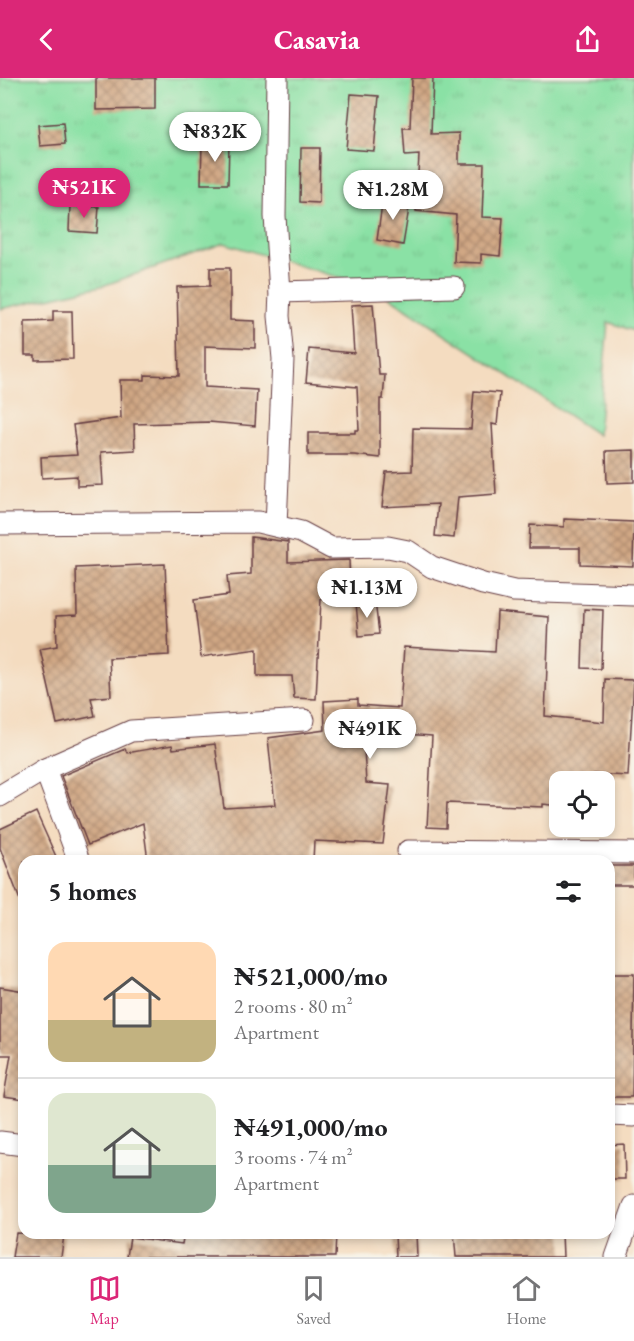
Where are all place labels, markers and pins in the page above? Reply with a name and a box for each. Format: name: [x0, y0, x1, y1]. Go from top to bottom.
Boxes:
pin: ₦832K: [173, 112, 257, 163]
pin: ₦521K: [42, 168, 126, 219]
pin: ₦1.28M: [344, 170, 442, 221]
pin: ₦1.13M: [318, 568, 416, 619]
pin: ₦491K: [328, 709, 412, 760]

